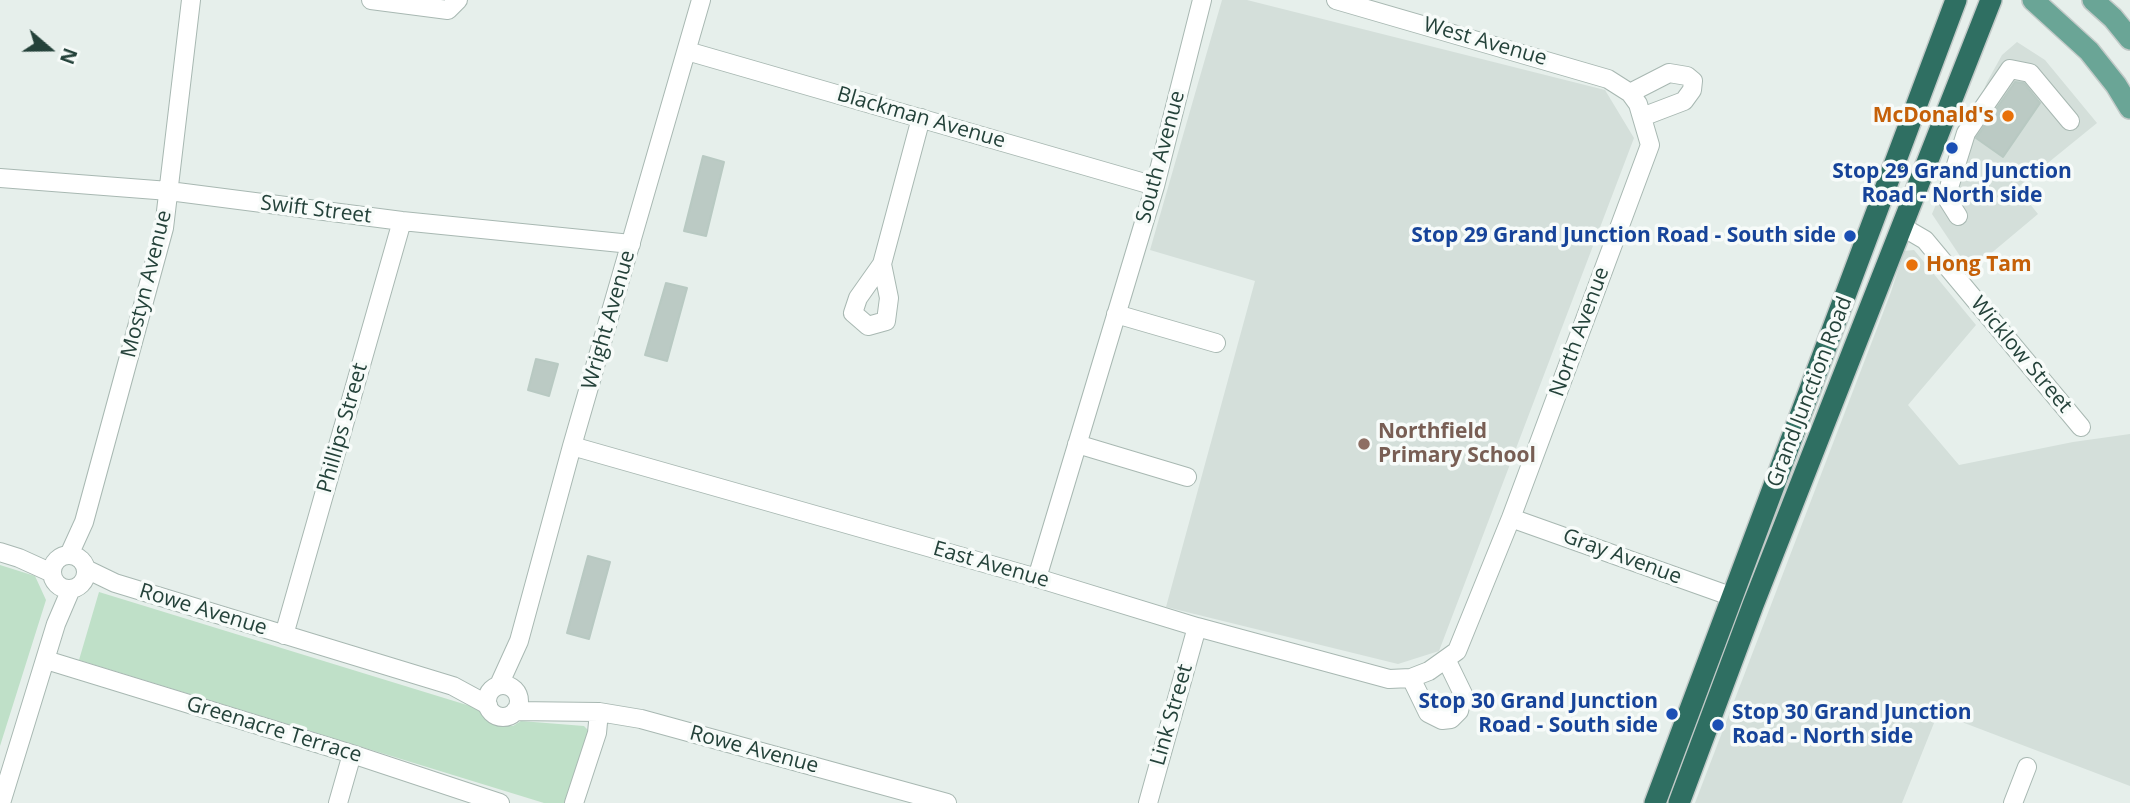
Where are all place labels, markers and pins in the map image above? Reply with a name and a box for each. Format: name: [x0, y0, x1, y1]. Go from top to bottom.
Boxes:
place label: McDonald's: [1873, 103, 1994, 129]
marker: McDonald's: [2000, 108, 2016, 124]
marker: Stop 29 Grand Junction Road - North side: [1944, 140, 1960, 156]
place label: Stop 29 Grand Junction Road - North side: [1832, 159, 2072, 209]
place label: Stop 29 Grand Junction Road - South side: [1411, 223, 1836, 249]
marker: Stop 29 Grand Junction Road - South side: [1842, 228, 1858, 244]
place label: Hong Tam: [1926, 252, 2032, 278]
marker: Hong Tam: [1904, 257, 1920, 273]
place label: Northfield Primary School: [1378, 419, 1536, 469]
marker: Northfield Primary School: [1356, 436, 1372, 452]
place label: Stop 30 Grand Junction Road - South side: [1418, 689, 1658, 739]
place label: Stop 30 Grand Junction Road - North side: [1732, 700, 1972, 750]
marker: Stop 30 Grand Junction Road - South side: [1664, 706, 1680, 722]
marker: Stop 30 Grand Junction Road - North side: [1710, 717, 1726, 733]

